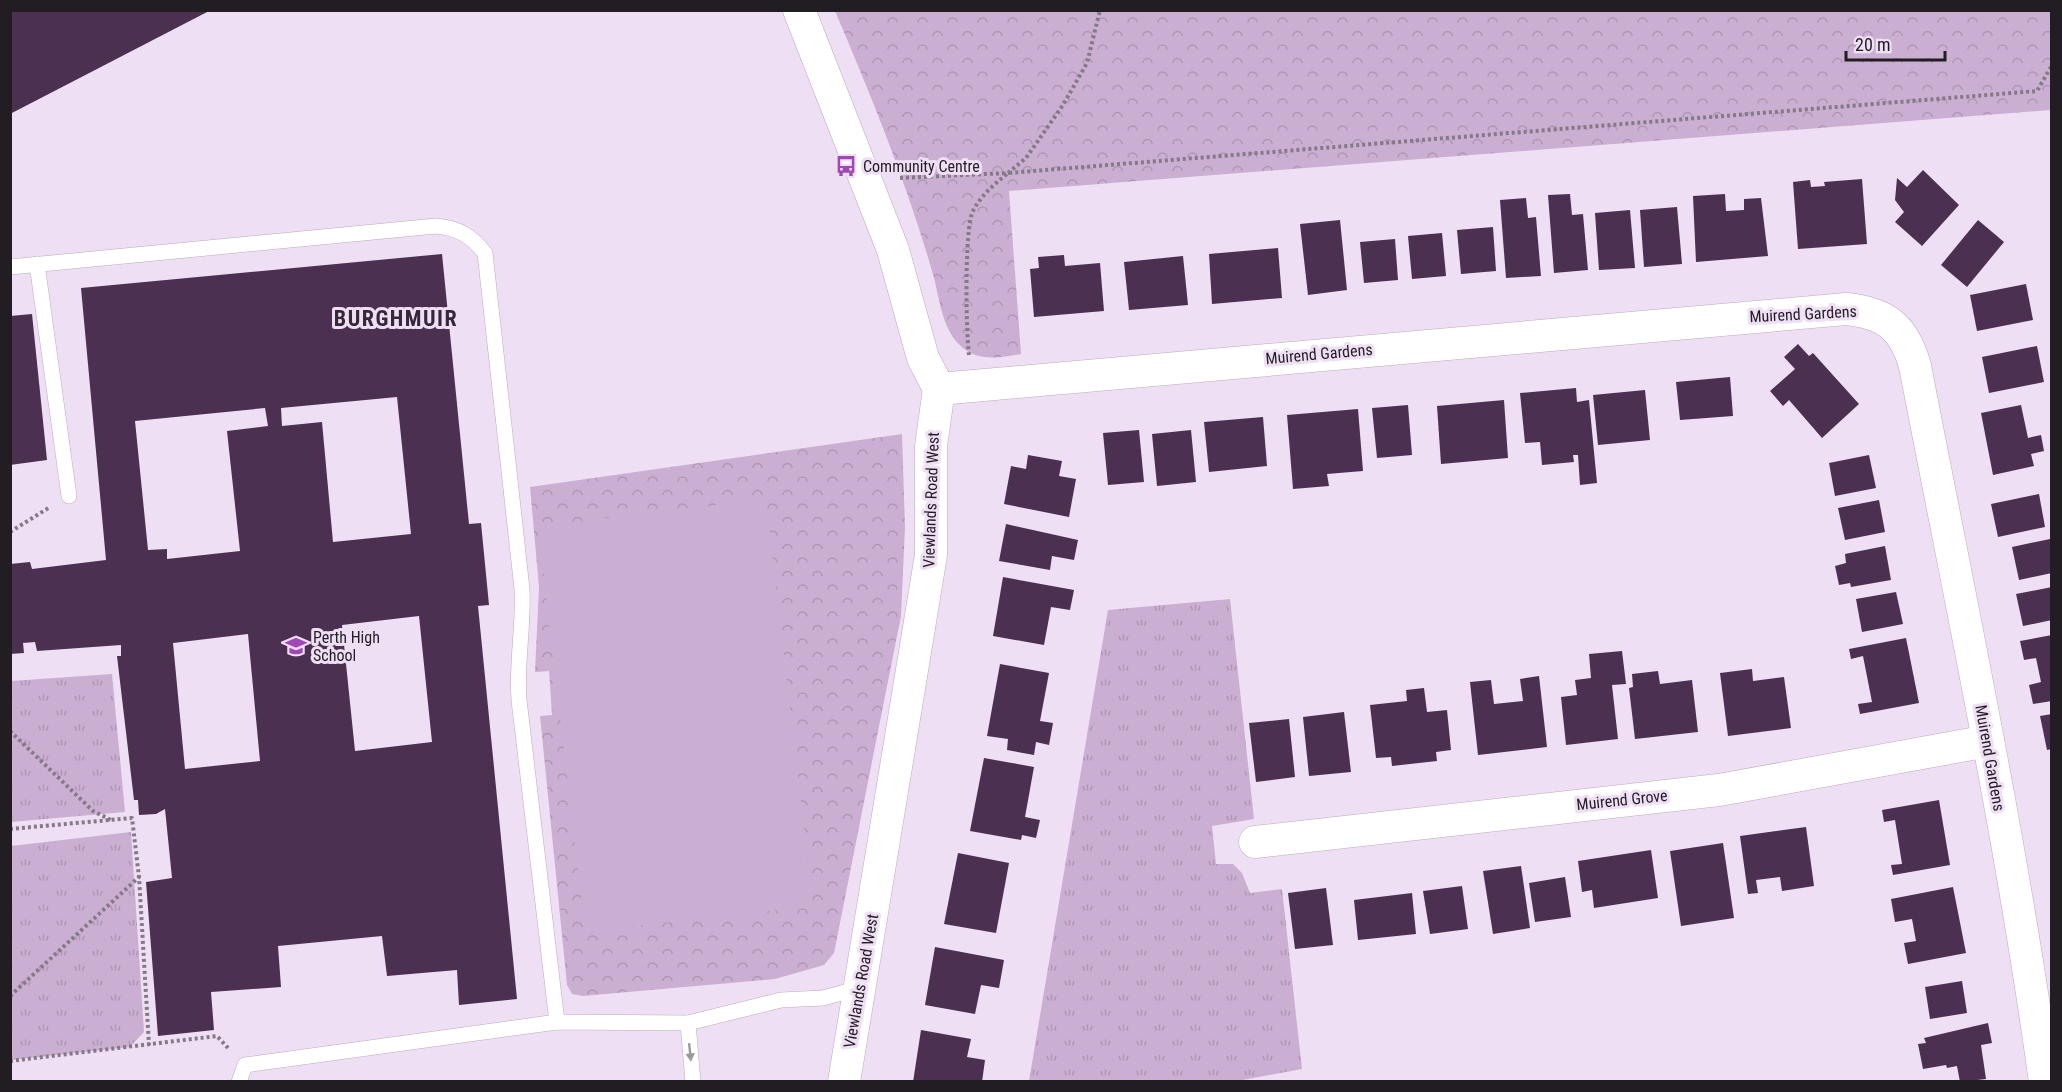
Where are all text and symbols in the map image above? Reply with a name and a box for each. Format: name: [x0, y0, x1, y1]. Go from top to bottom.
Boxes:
scale bar: [1846, 24, 1945, 62]
text: 20 m: [1855, 34, 1890, 55]
bus stop icon: Community Centre: [834, 154, 858, 178]
place label: Community Centre: [863, 157, 980, 176]
street label: Muirend Gardens: [1749, 302, 1857, 326]
district label: BURGHMUIR: [334, 306, 458, 331]
street label: Muirend Gardens: [1265, 340, 1373, 368]
street label: Viewlands Road West: [919, 432, 943, 568]
place label: Perth High School: [313, 628, 380, 665]
school or university icon: Perth High School: [284, 634, 308, 658]
street label: Muirend Gardens: [1971, 703, 2009, 813]
street label: Muirend Grove: [1576, 786, 1668, 814]
street label: Viewlands Road West: [840, 912, 882, 1050]
one-way arrow: [685, 1043, 695, 1062]

